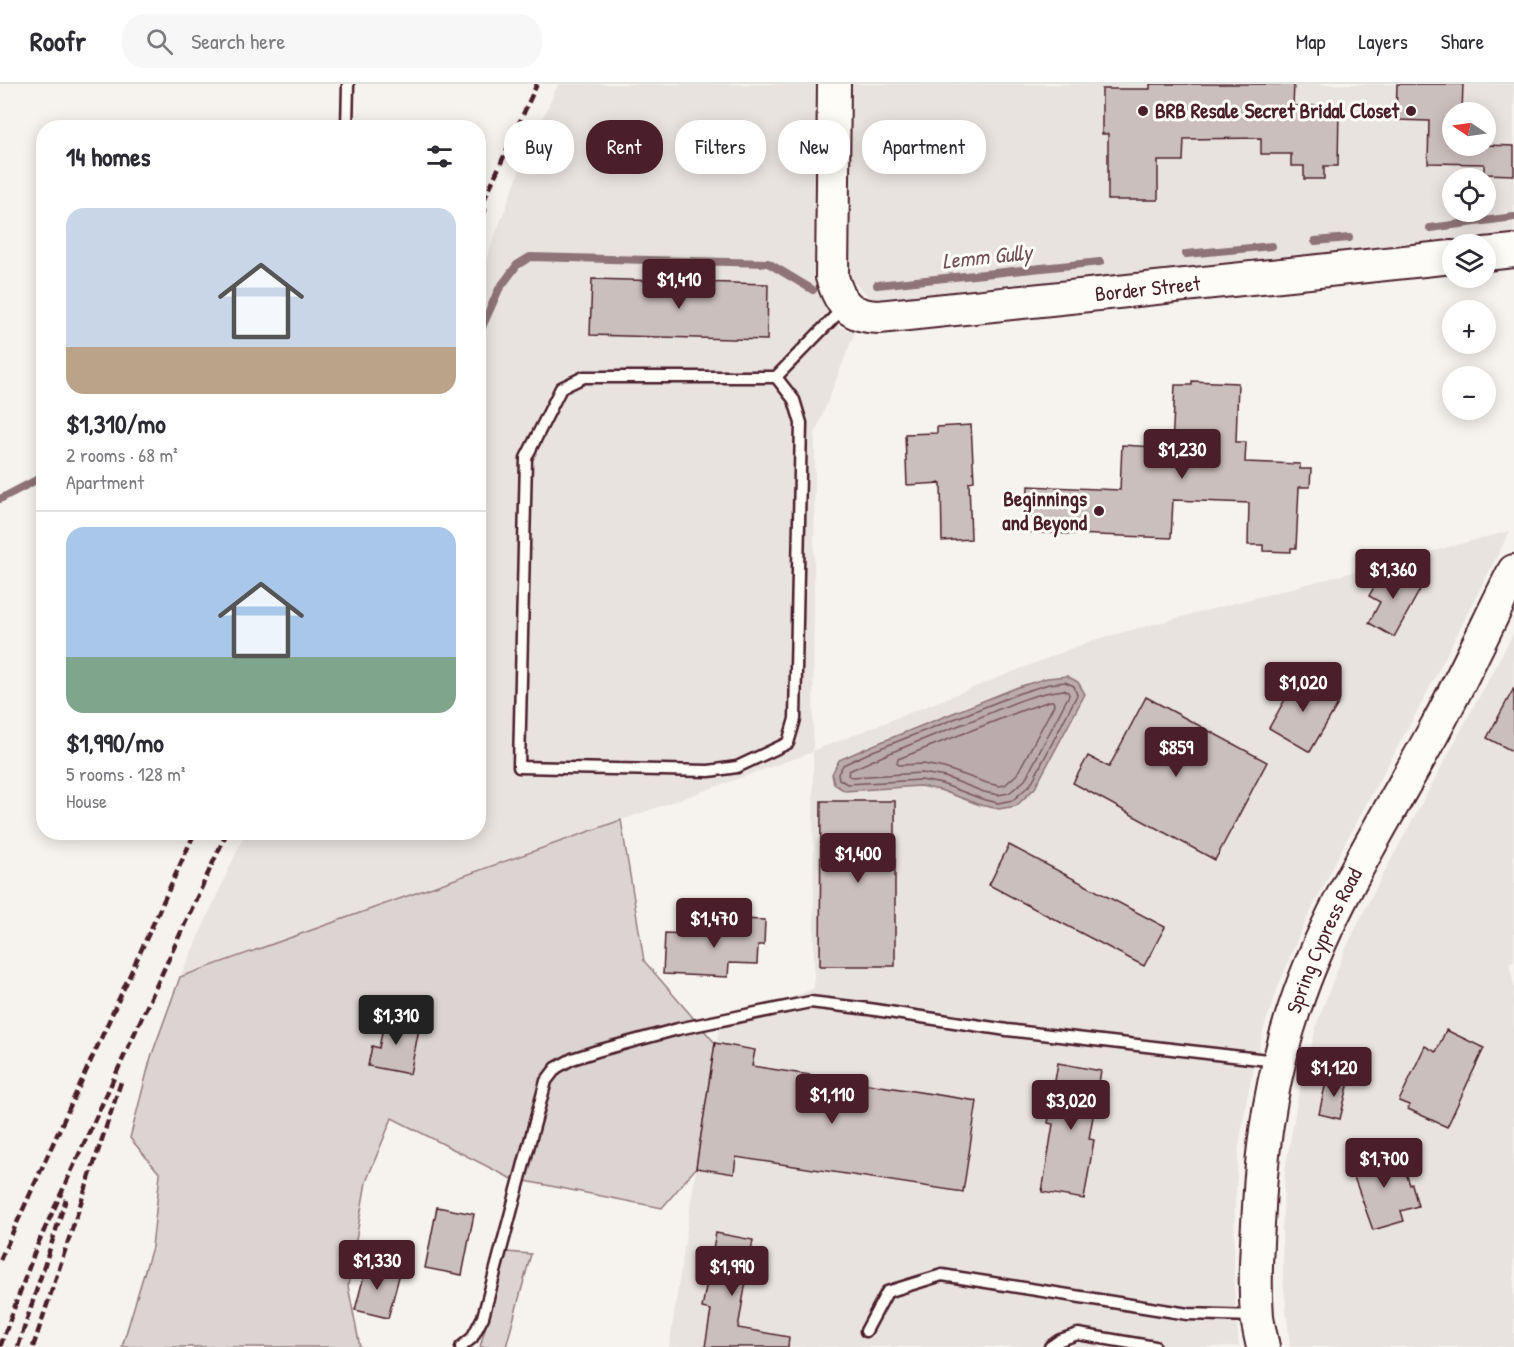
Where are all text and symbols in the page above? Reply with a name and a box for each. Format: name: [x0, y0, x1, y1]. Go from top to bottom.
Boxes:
search box: [122, 14, 542, 68]
text: Roofr: [30, 22, 86, 60]
icon: search: [143, 25, 176, 58]
text: Search here: [191, 26, 285, 56]
text: Map: [1296, 27, 1325, 56]
text: Layers: [1358, 27, 1408, 56]
text: Share: [1441, 27, 1484, 56]
place label: BRB Resale: [1155, 96, 1239, 125]
place label: Secret Bridal Closet: [1245, 96, 1400, 125]
north arrow: [1442, 102, 1496, 156]
map controls: [1442, 102, 1496, 420]
marker: BRB Resale: [1136, 104, 1150, 118]
marker: Secret Bridal Closet: [1404, 104, 1418, 118]
chip: Buy: [504, 120, 574, 174]
chip: Rent: [586, 120, 663, 174]
chip: Filters: [675, 120, 766, 174]
chip: New: [778, 120, 850, 174]
chip: Apartment: [862, 120, 986, 174]
text: 14 homes: [66, 139, 151, 174]
icon: filters: [423, 140, 456, 173]
button: locate: [1442, 168, 1496, 222]
button: layers: [1442, 234, 1496, 288]
water label: Lemm Gully: [941, 236, 1036, 276]
icon: home: [207, 247, 315, 355]
pin: $1,410: [630, 259, 728, 310]
text: $1,410: [656, 265, 702, 292]
street label: Border Street: [1094, 268, 1202, 308]
button: +: [1442, 300, 1496, 354]
button: −: [1442, 366, 1496, 420]
text: $1,310/mo: [66, 406, 166, 441]
pin: $1,230: [1133, 429, 1231, 480]
text: $1,230: [1158, 435, 1206, 462]
text: 2 rooms · 68 m²: [66, 441, 178, 468]
text: Apartment: [66, 468, 144, 495]
place label: Beginnings and Beyond: [1002, 484, 1088, 538]
marker: Beginnings and Beyond: [1092, 504, 1106, 518]
pin: $1,360: [1344, 549, 1442, 600]
text: $1,360: [1369, 555, 1417, 582]
icon: home: [207, 566, 315, 674]
pin: $1,020: [1254, 662, 1352, 713]
text: $1,020: [1279, 668, 1327, 695]
text: $1,990/mo: [66, 725, 164, 760]
pin: $859: [1140, 727, 1212, 778]
text: $859: [1159, 733, 1193, 760]
text: 5 rooms · 128 m²: [66, 760, 185, 787]
text: House: [66, 787, 107, 814]
pin: $1,400: [809, 833, 907, 884]
text: $1,400: [835, 839, 881, 866]
street label: Spring Cypress Road: [1279, 863, 1369, 1017]
pin: $1,470: [665, 898, 763, 949]
text: $1,470: [690, 904, 738, 931]
pin: $1,310: [347, 995, 445, 1046]
text: $1,310: [373, 1001, 419, 1028]
pin: $1,120: [1285, 1047, 1383, 1098]
text: $1,120: [1310, 1053, 1358, 1080]
pin: $1,110: [783, 1074, 881, 1125]
text: $1,110: [810, 1080, 854, 1107]
pin: $3,020: [1022, 1080, 1120, 1131]
text: $3,020: [1046, 1086, 1096, 1113]
pin: $1,700: [1335, 1138, 1433, 1189]
text: $1,700: [1359, 1144, 1409, 1171]
pin: $1,330: [328, 1240, 426, 1291]
text: $1,330: [353, 1246, 401, 1273]
pin: $1,990: [683, 1246, 781, 1297]
text: $1,990: [709, 1252, 755, 1279]

